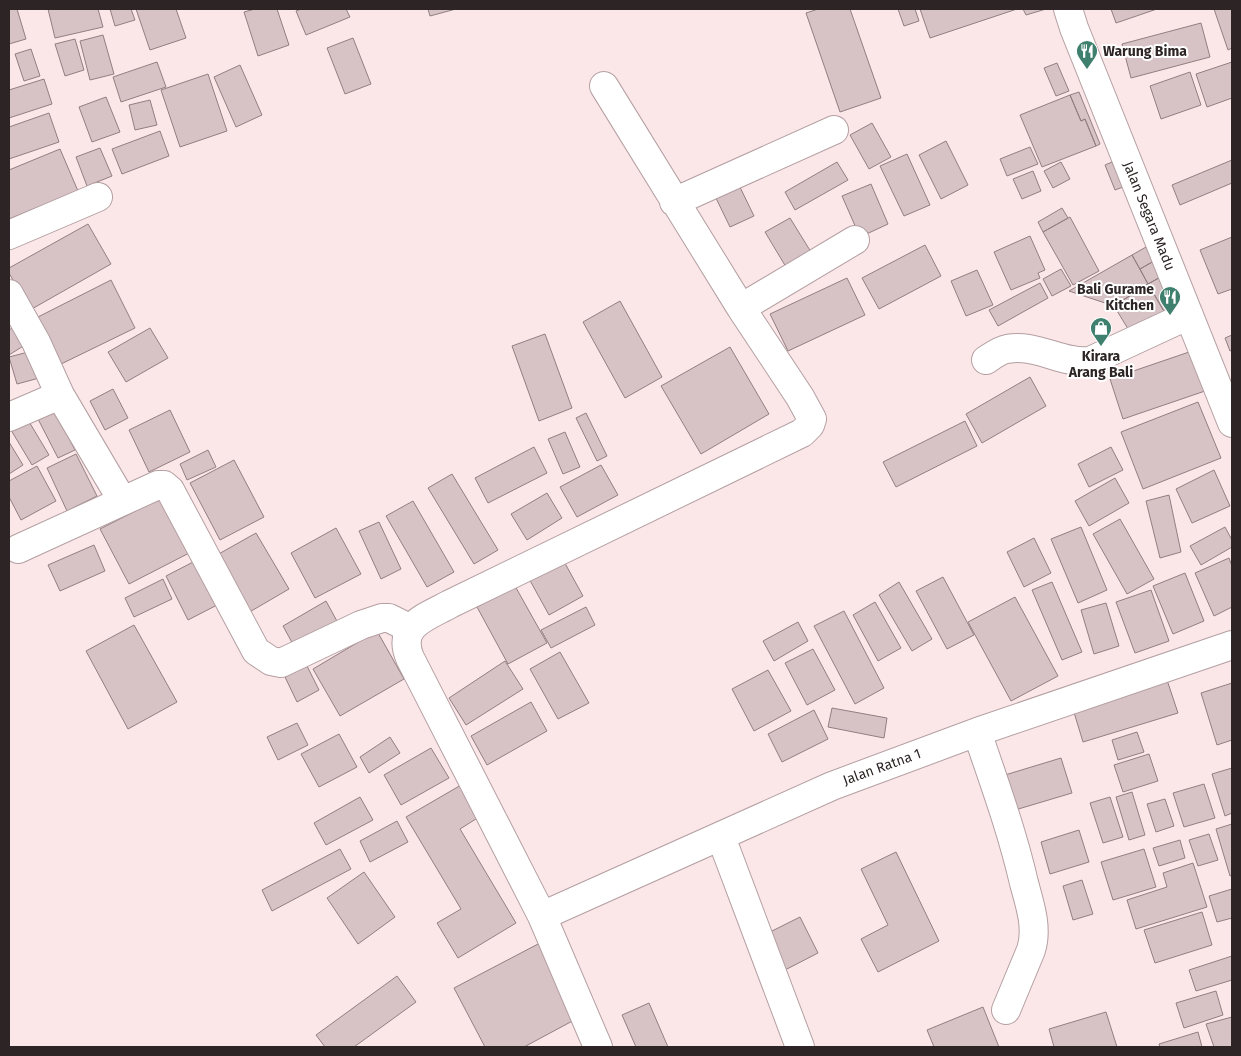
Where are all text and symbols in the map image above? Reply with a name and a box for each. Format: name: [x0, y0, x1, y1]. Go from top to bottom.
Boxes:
restaurant icon: Warung Bima: [1075, 39, 1099, 70]
place label: Warung Bima: [1103, 43, 1187, 60]
street label: Jalan Segara Madu: [1119, 159, 1179, 273]
place label: Bali Gurame Kitchen: [1077, 281, 1154, 314]
restaurant icon: Bali Gurame Kitchen: [1158, 285, 1182, 316]
shop icon: Kirara Arang Bali: [1089, 316, 1113, 347]
place label: Kirara Arang Bali: [1068, 348, 1133, 381]
street label: Jalan Ratna 1: [841, 745, 923, 789]

